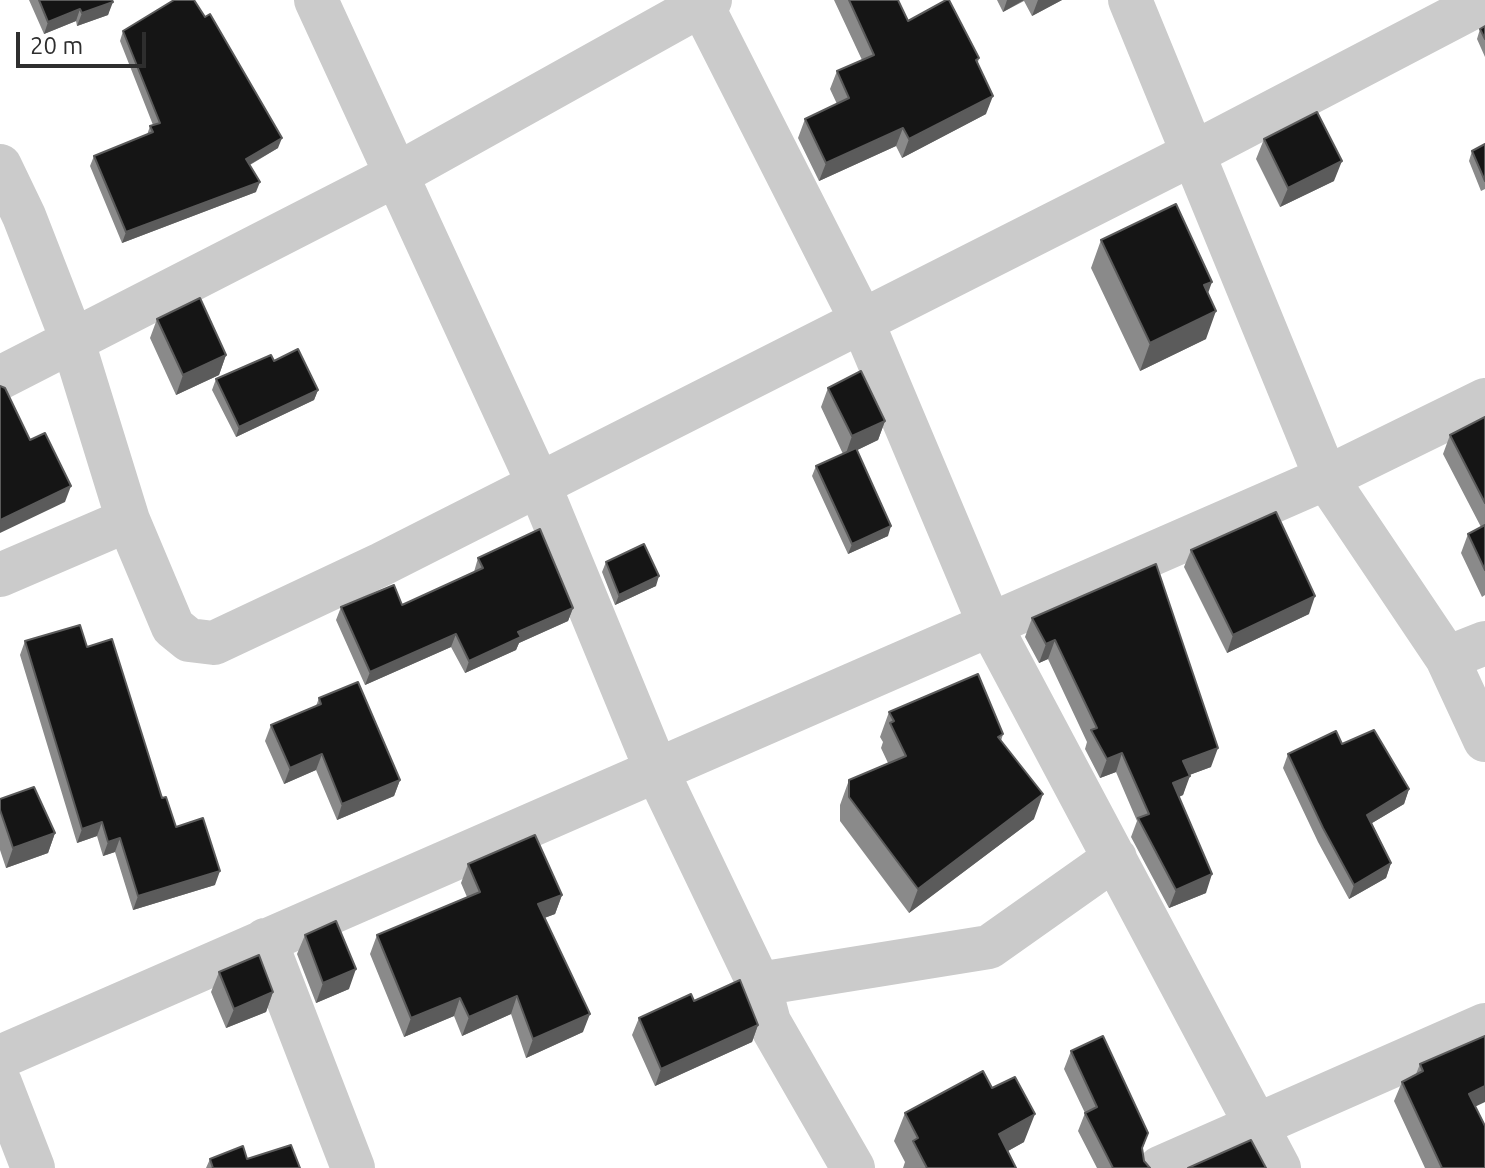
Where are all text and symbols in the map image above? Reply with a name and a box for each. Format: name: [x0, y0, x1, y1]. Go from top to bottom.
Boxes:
scale bar: [20, 16, 150, 66]
text: 20 m: [30, 32, 83, 59]

